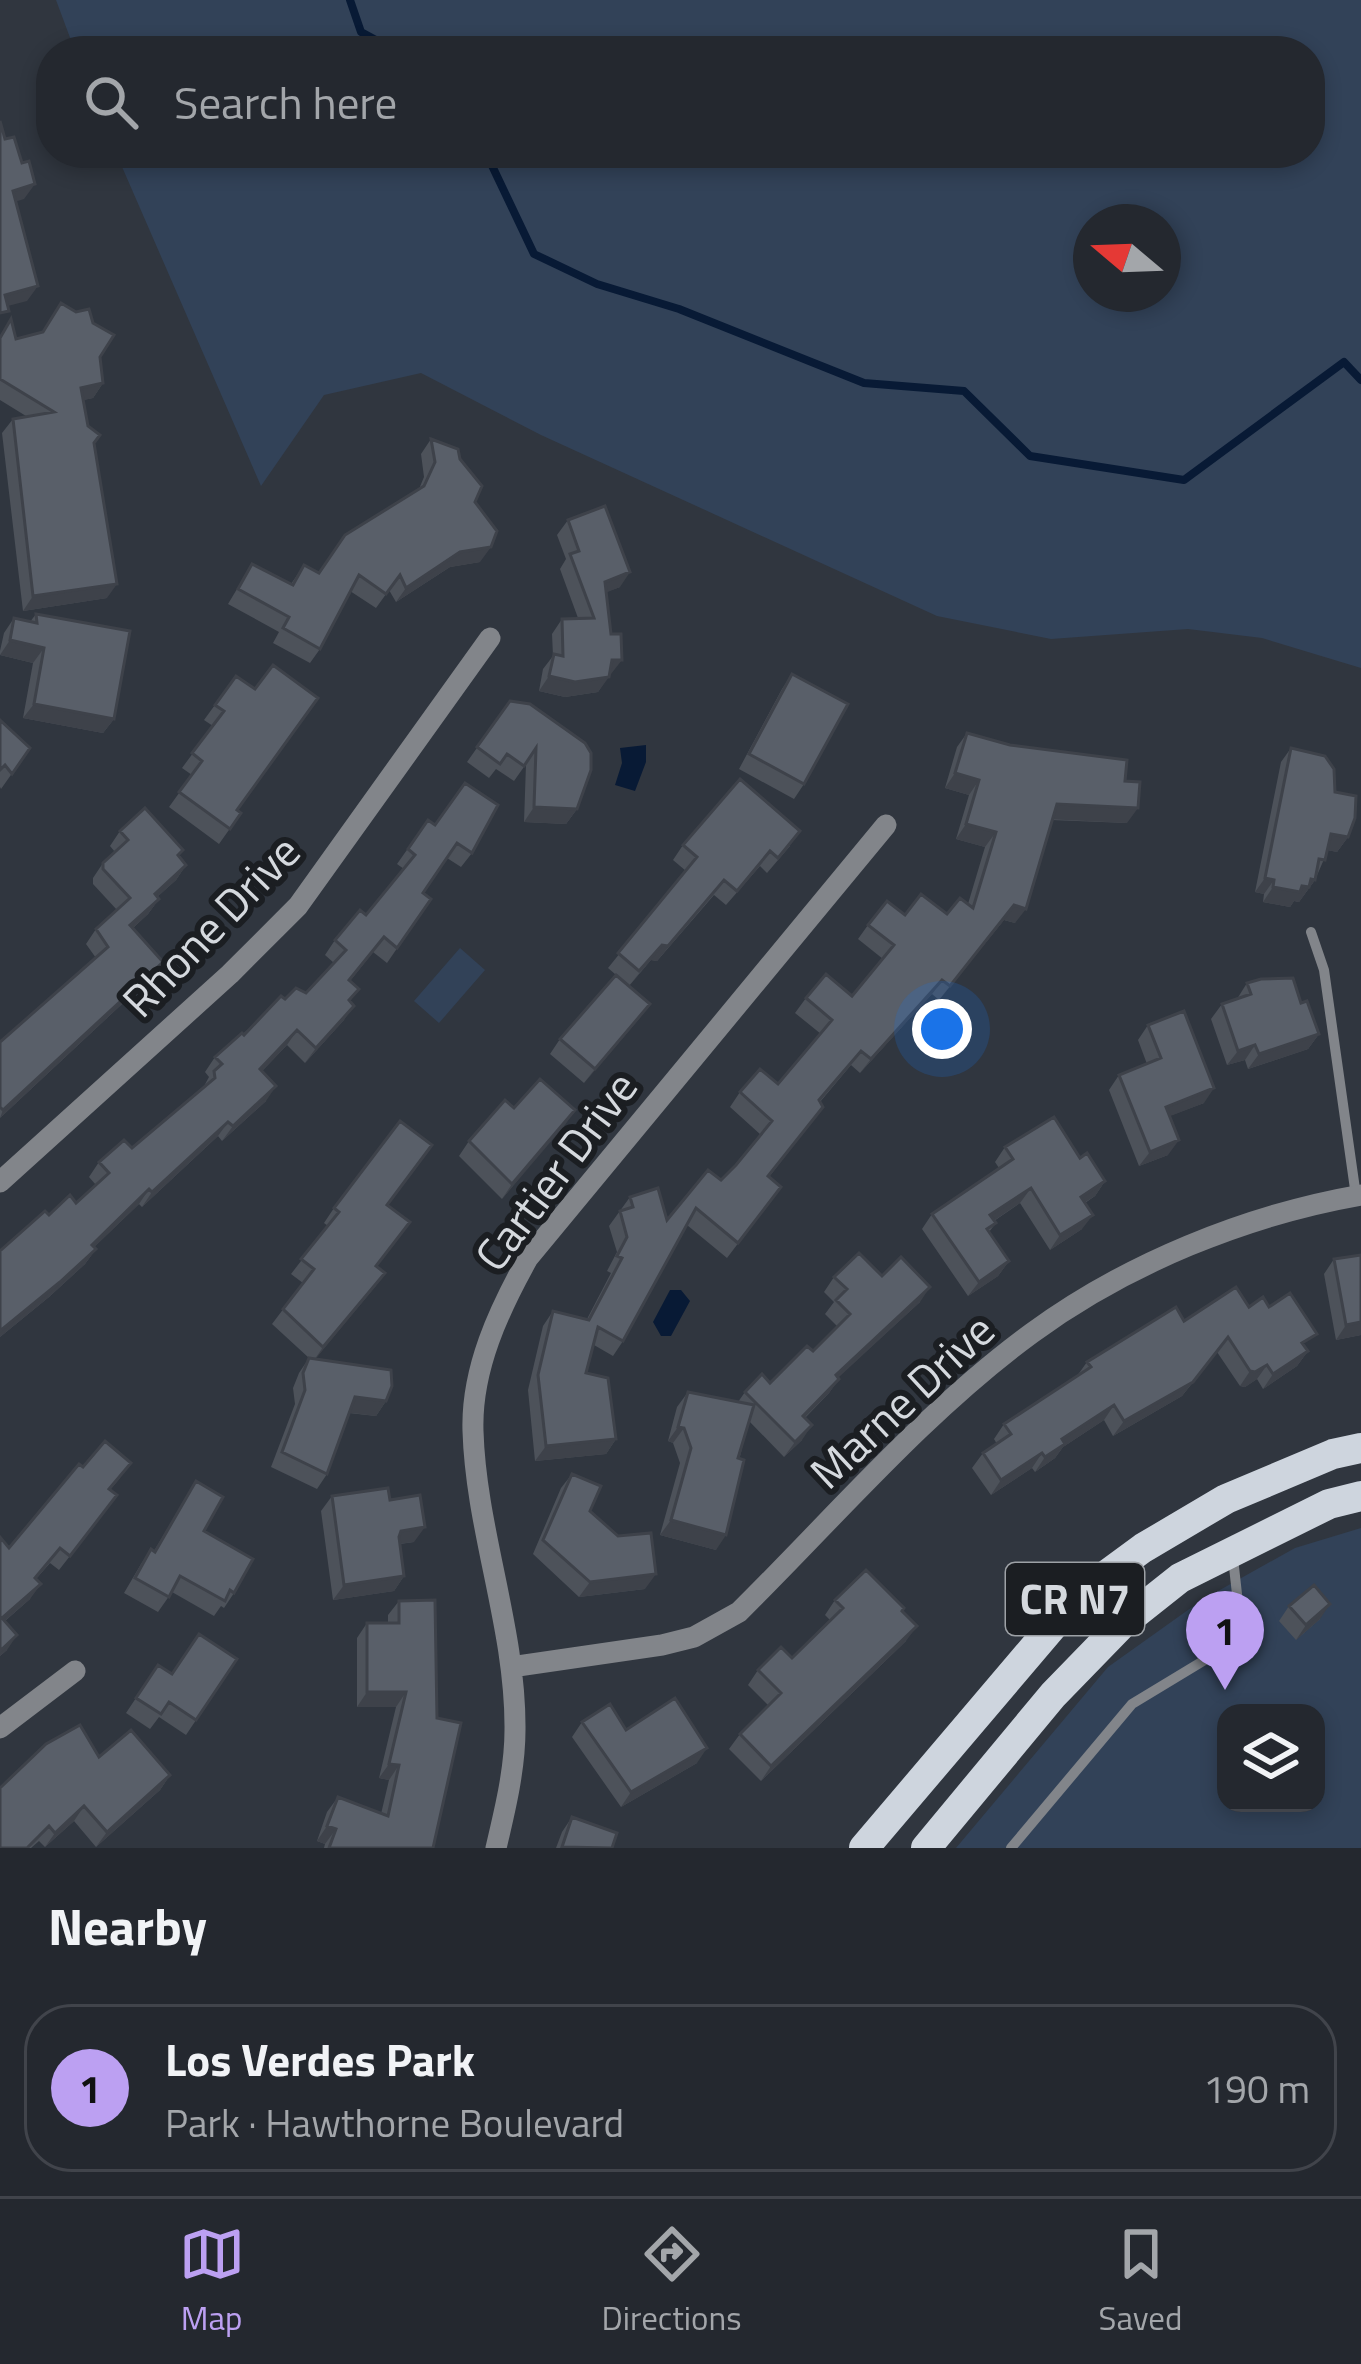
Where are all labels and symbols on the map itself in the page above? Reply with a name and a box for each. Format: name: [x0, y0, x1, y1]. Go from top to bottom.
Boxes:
north arrow: [1073, 204, 1181, 312]
street label: Rhone Drive: [106, 819, 315, 1032]
your location: [912, 999, 972, 1059]
street label: Cartier Drive: [457, 1056, 653, 1285]
street label: Marne Drive: [794, 1297, 1009, 1504]
road number: CR N7: [1006, 1563, 1144, 1635]
pin: 1: [1186, 1591, 1264, 1690]

